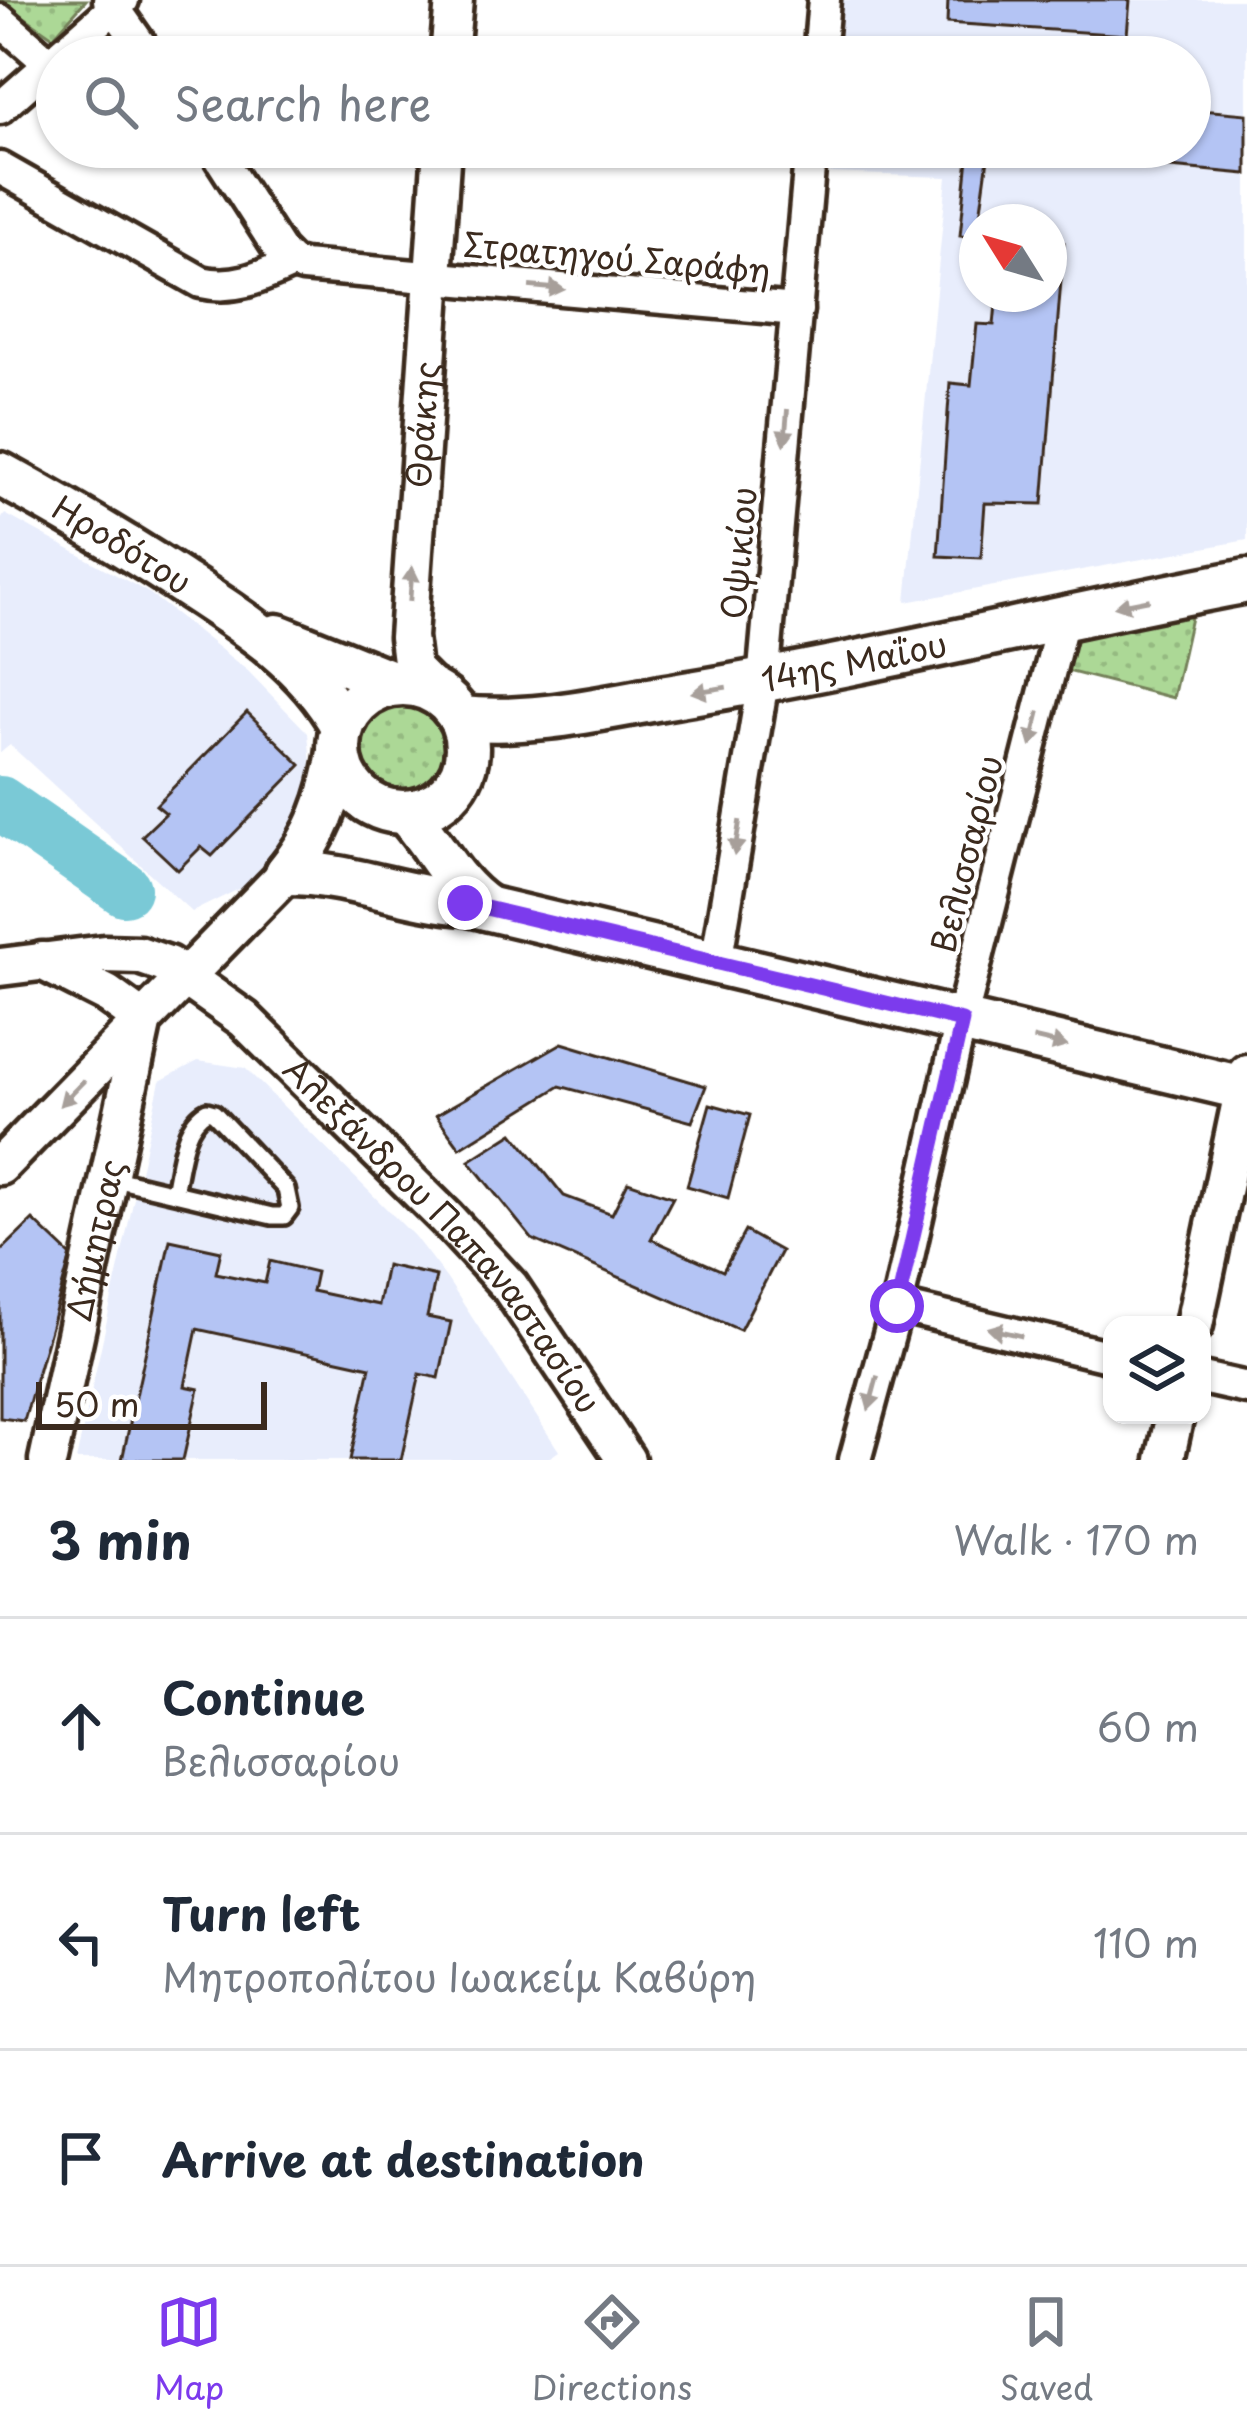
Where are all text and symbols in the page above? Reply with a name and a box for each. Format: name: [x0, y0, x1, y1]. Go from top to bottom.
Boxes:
search box: [36, 36, 1211, 168]
text: Search here: [174, 68, 431, 136]
icon: search: [78, 69, 144, 135]
north arrow: [959, 204, 1067, 312]
street label: Στρατηγού Σαράφη: [461, 218, 773, 294]
one-way arrow: [529, 279, 567, 298]
street label: Θράκης: [391, 360, 450, 490]
one-way arrow: [776, 409, 795, 446]
street label: Ηροδότου: [44, 482, 202, 605]
street label: Οψικίου: [706, 484, 768, 621]
one-way arrow: [402, 565, 421, 602]
one-way arrow: [1113, 593, 1150, 612]
street label: 14ης Μαΐου: [757, 617, 951, 703]
one-way arrow: [690, 681, 727, 700]
one-way arrow: [1025, 711, 1044, 748]
street label: Βελισσαρίου: [916, 750, 1014, 957]
one-way arrow: [728, 820, 747, 857]
route end: [438, 876, 492, 930]
one-way arrow: [1032, 1033, 1069, 1052]
street label: Αλεξάνδρου Παπαναστασίου: [273, 1044, 614, 1422]
one-way arrow: [58, 1078, 86, 1107]
street label: Δήμητρας: [52, 1154, 135, 1325]
route start: [870, 1279, 924, 1333]
map controls: [1103, 1316, 1211, 1424]
button: layers: [1103, 1316, 1211, 1424]
one-way arrow: [985, 1321, 1023, 1340]
one-way arrow: [863, 1375, 882, 1412]
scale bar: [36, 1376, 267, 1429]
text: 50 m: [54, 1378, 140, 1428]
text: 3 min: [48, 1500, 192, 1577]
text: Walk · 170 m: [953, 1509, 1199, 1568]
text: Continue: [162, 1662, 365, 1730]
icon: ahead: [48, 1693, 114, 1759]
text: 60 m: [1097, 1696, 1199, 1755]
text: Βελισσαρίου: [162, 1730, 400, 1789]
text: Turn left: [162, 1878, 361, 1946]
icon: left: [48, 1909, 114, 1975]
text: 110 m: [1093, 1912, 1199, 1971]
text: Μητροπολίτου Ιωακείμ Καβύρη: [162, 1946, 756, 2005]
text: Arrive at destination: [162, 2124, 645, 2192]
icon: arrive: [48, 2125, 114, 2191]
tab: Map: [154, 2289, 224, 2411]
tab: Directions: [532, 2289, 692, 2411]
tab: Saved: [1000, 2289, 1093, 2411]

